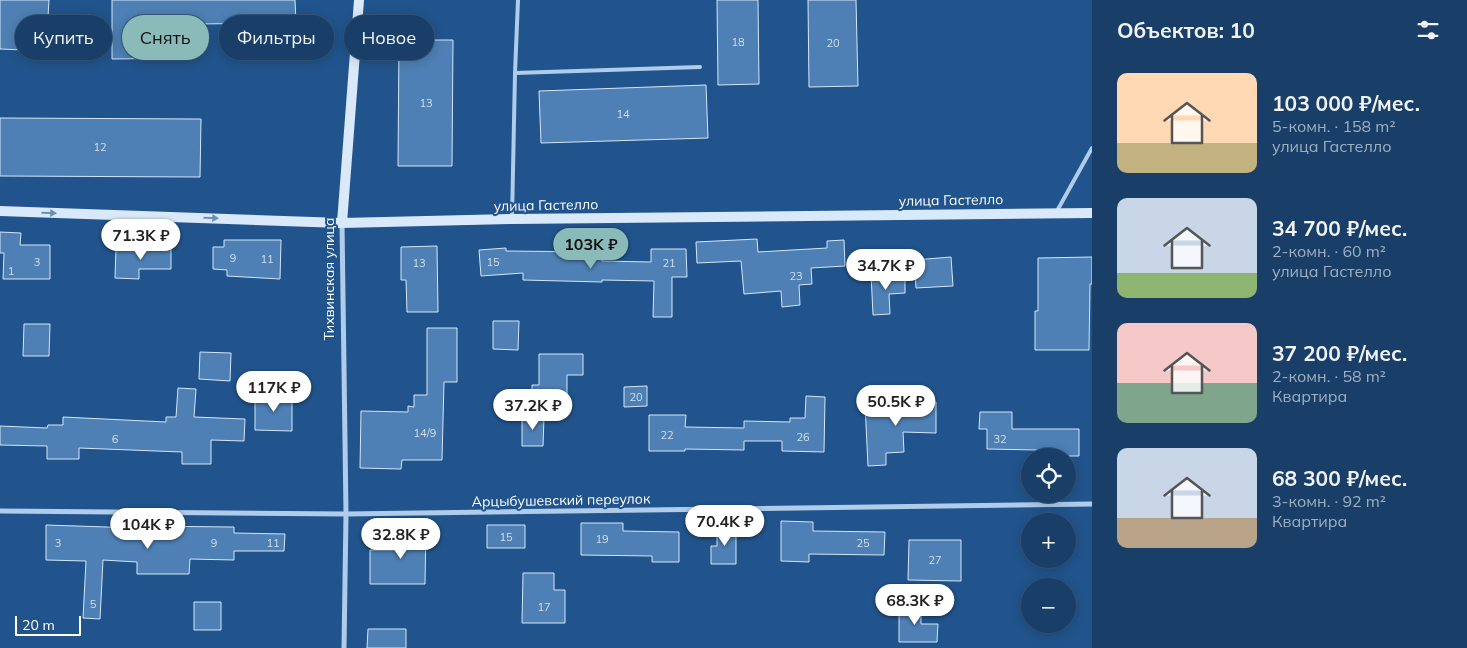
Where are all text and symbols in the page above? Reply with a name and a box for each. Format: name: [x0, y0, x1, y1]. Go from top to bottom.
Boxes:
chip: Купить: [15, 15, 112, 60]
chip: Снять: [122, 15, 209, 60]
chip: Фильтры: [219, 15, 334, 60]
chip: Новое: [344, 15, 434, 60]
icon: filters: [1414, 16, 1442, 44]
text: Объектов: 10: [1117, 17, 1255, 43]
house number: 18: [731, 35, 745, 49]
house number: 20: [826, 36, 840, 50]
text: 103 000 ₽/мес.: [1272, 90, 1420, 116]
icon: home: [1157, 93, 1217, 153]
house number: 13: [419, 96, 433, 110]
house number: 14: [616, 107, 630, 121]
text: 5-комн. · 158 m²: [1272, 116, 1396, 136]
text: улица Гастелло: [1272, 136, 1392, 156]
house number: 12: [93, 140, 107, 154]
street label: улица Гастелло: [899, 190, 1003, 210]
street label: улица Гастелло: [494, 195, 598, 215]
one-way arrow: [41, 209, 57, 217]
one-way arrow: [203, 215, 219, 223]
text: 34 700 ₽/мес.: [1272, 215, 1407, 241]
street label: Тихвинская улица: [320, 217, 338, 341]
pin: 71.3K ₽: [95, 218, 187, 261]
icon: home: [1157, 218, 1217, 278]
text: 71.3K ₽: [112, 225, 170, 245]
pin: 103K ₽: [550, 228, 632, 270]
text: 103K ₽: [564, 234, 618, 254]
text: 2-комн. · 60 m²: [1272, 241, 1386, 261]
pin: 34.7K ₽: [840, 248, 932, 291]
house number: 9: [230, 251, 236, 265]
house number: 11: [260, 252, 274, 266]
house number: 3: [34, 255, 40, 269]
house number: 15: [486, 255, 500, 269]
text: 34.7K ₽: [857, 255, 915, 275]
house number: 13: [412, 256, 426, 270]
house number: 21: [662, 256, 676, 270]
text: улица Гастелло: [1272, 261, 1392, 281]
house number: 1: [8, 264, 14, 278]
house number: 23: [789, 269, 803, 283]
text: 37 200 ₽/мес.: [1272, 340, 1407, 366]
icon: home: [1157, 343, 1217, 403]
text: 2-комн. · 58 m²: [1272, 366, 1386, 386]
pin: 117K ₽: [233, 370, 315, 413]
text: 117K ₽: [247, 377, 301, 397]
pin: 50.5K ₽: [850, 384, 942, 427]
text: Квартира: [1272, 386, 1347, 406]
pin: 37.2K ₽: [487, 388, 579, 431]
house number: 20: [629, 390, 643, 404]
text: 50.5K ₽: [867, 391, 925, 411]
text: 37.2K ₽: [504, 395, 562, 415]
house number: 14/9: [414, 426, 436, 440]
house number: 22: [660, 428, 674, 442]
house number: 26: [796, 430, 810, 444]
house number: 6: [112, 432, 119, 446]
house number: 32: [993, 432, 1007, 446]
map controls: [1021, 448, 1076, 633]
button: locate: [1021, 448, 1076, 503]
text: 68 300 ₽/мес.: [1272, 465, 1407, 491]
icon: home: [1157, 468, 1217, 528]
street label: Арцыбушевский переулок: [472, 489, 651, 511]
text: 3-комн. · 92 m²: [1272, 491, 1386, 511]
pin: 70.4K ₽: [679, 504, 771, 547]
pin: 104K ₽: [107, 508, 189, 550]
text: 70.4K ₽: [696, 511, 754, 531]
text: Квартира: [1272, 511, 1347, 531]
button: +: [1021, 513, 1076, 568]
text: 104K ₽: [121, 514, 175, 534]
pin: 32.8K ₽: [355, 518, 447, 560]
text: 32.8K ₽: [372, 524, 430, 544]
house number: 15: [499, 530, 513, 544]
house number: 19: [595, 532, 609, 546]
house number: 3: [55, 536, 61, 550]
house number: 9: [211, 536, 217, 550]
house number: 11: [266, 536, 280, 550]
house number: 25: [856, 536, 870, 550]
house number: 27: [928, 553, 942, 567]
button: −: [1021, 578, 1076, 633]
pin: 68.3K ₽: [869, 584, 961, 626]
text: 68.3K ₽: [886, 590, 944, 610]
house number: 5: [90, 597, 97, 611]
house number: 17: [537, 600, 551, 614]
scale bar: [15, 613, 81, 636]
text: 20 m: [22, 616, 55, 634]

